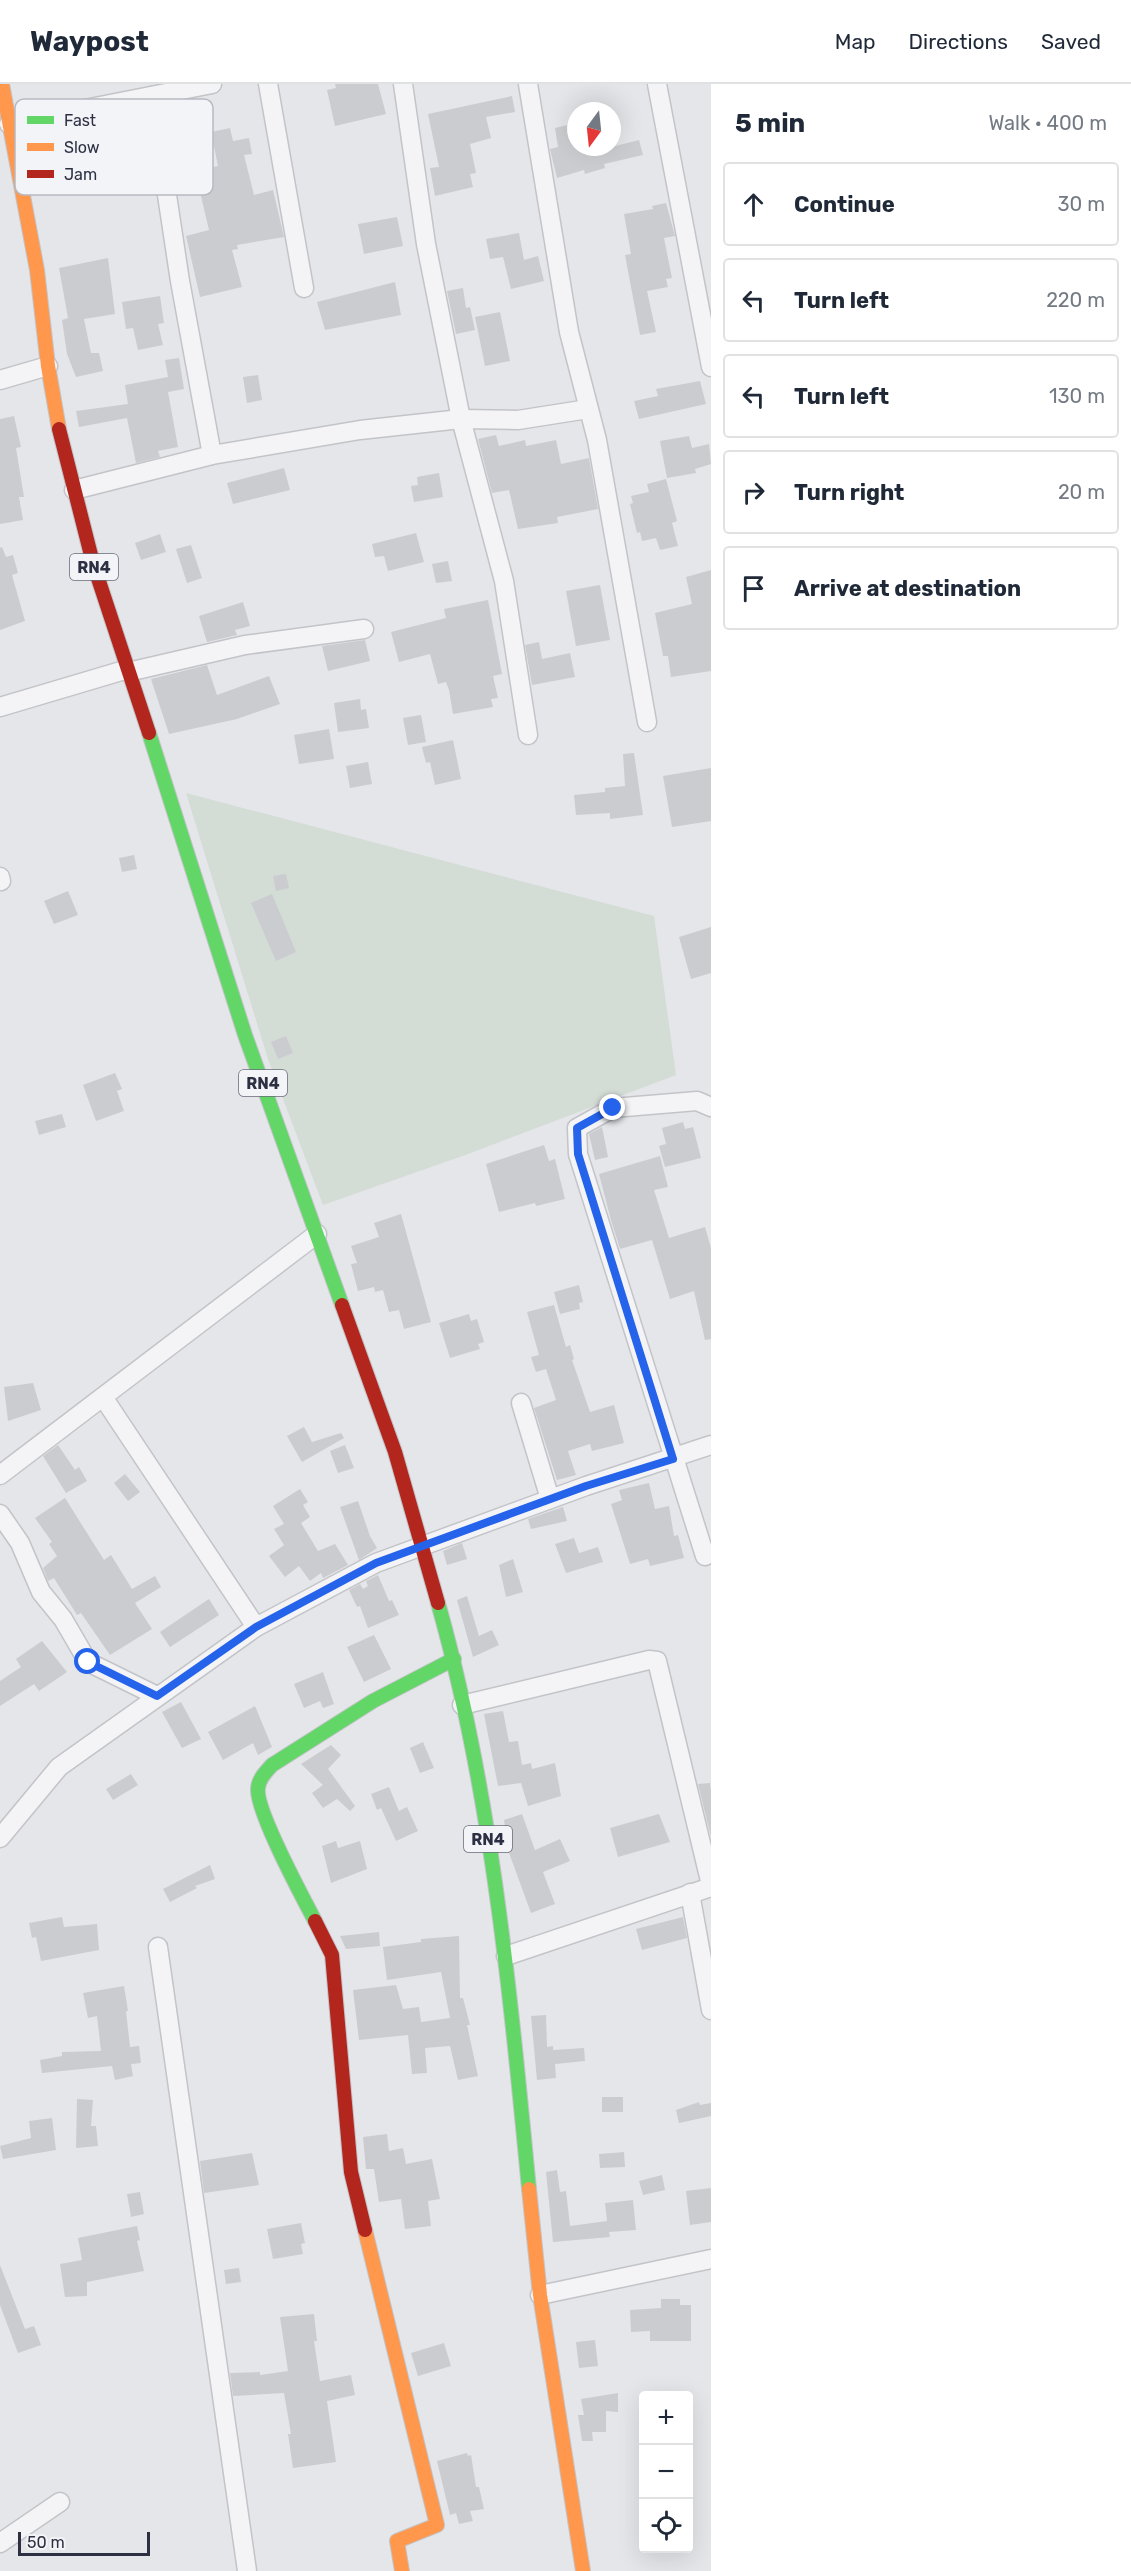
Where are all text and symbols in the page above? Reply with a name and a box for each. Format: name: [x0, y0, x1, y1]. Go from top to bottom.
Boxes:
text: Waypost: [30, 25, 149, 58]
text: Map: [835, 29, 876, 54]
text: Directions: [909, 29, 1008, 54]
text: Saved: [1041, 29, 1101, 54]
legend: [15, 99, 213, 195]
north arrow: [567, 102, 621, 156]
text: 5 min: [735, 108, 805, 139]
text: Fast: [64, 111, 96, 130]
text: Walk · 400 m: [988, 111, 1107, 135]
text: Slow: [64, 138, 100, 157]
text: Jam: [64, 165, 97, 184]
icon: ahead: [737, 188, 770, 221]
text: Continue: [794, 191, 895, 218]
text: 30 m: [1058, 192, 1105, 216]
icon: left: [737, 284, 770, 317]
text: Turn left: [794, 287, 889, 314]
text: 220 m: [1046, 288, 1105, 312]
icon: left: [737, 380, 770, 413]
text: Turn left: [794, 383, 889, 410]
text: 130 m: [1049, 384, 1105, 408]
icon: right: [737, 476, 770, 509]
text: Turn right: [794, 479, 904, 506]
text: 20 m: [1058, 480, 1105, 504]
road number: RN4: [70, 554, 118, 580]
icon: arrive: [737, 572, 770, 605]
text: Arrive at destination: [794, 575, 1021, 602]
road number: RN4: [239, 1070, 287, 1096]
route end: [599, 1094, 625, 1120]
route start: [74, 1648, 100, 1674]
road number: RN4: [464, 1826, 512, 1852]
map controls: [639, 2391, 693, 2553]
button: +: [639, 2391, 693, 2445]
button: −: [639, 2445, 693, 2499]
button: locate: [639, 2499, 693, 2553]
scale bar: [18, 2529, 150, 2556]
text: 50 m: [27, 2533, 65, 2552]

